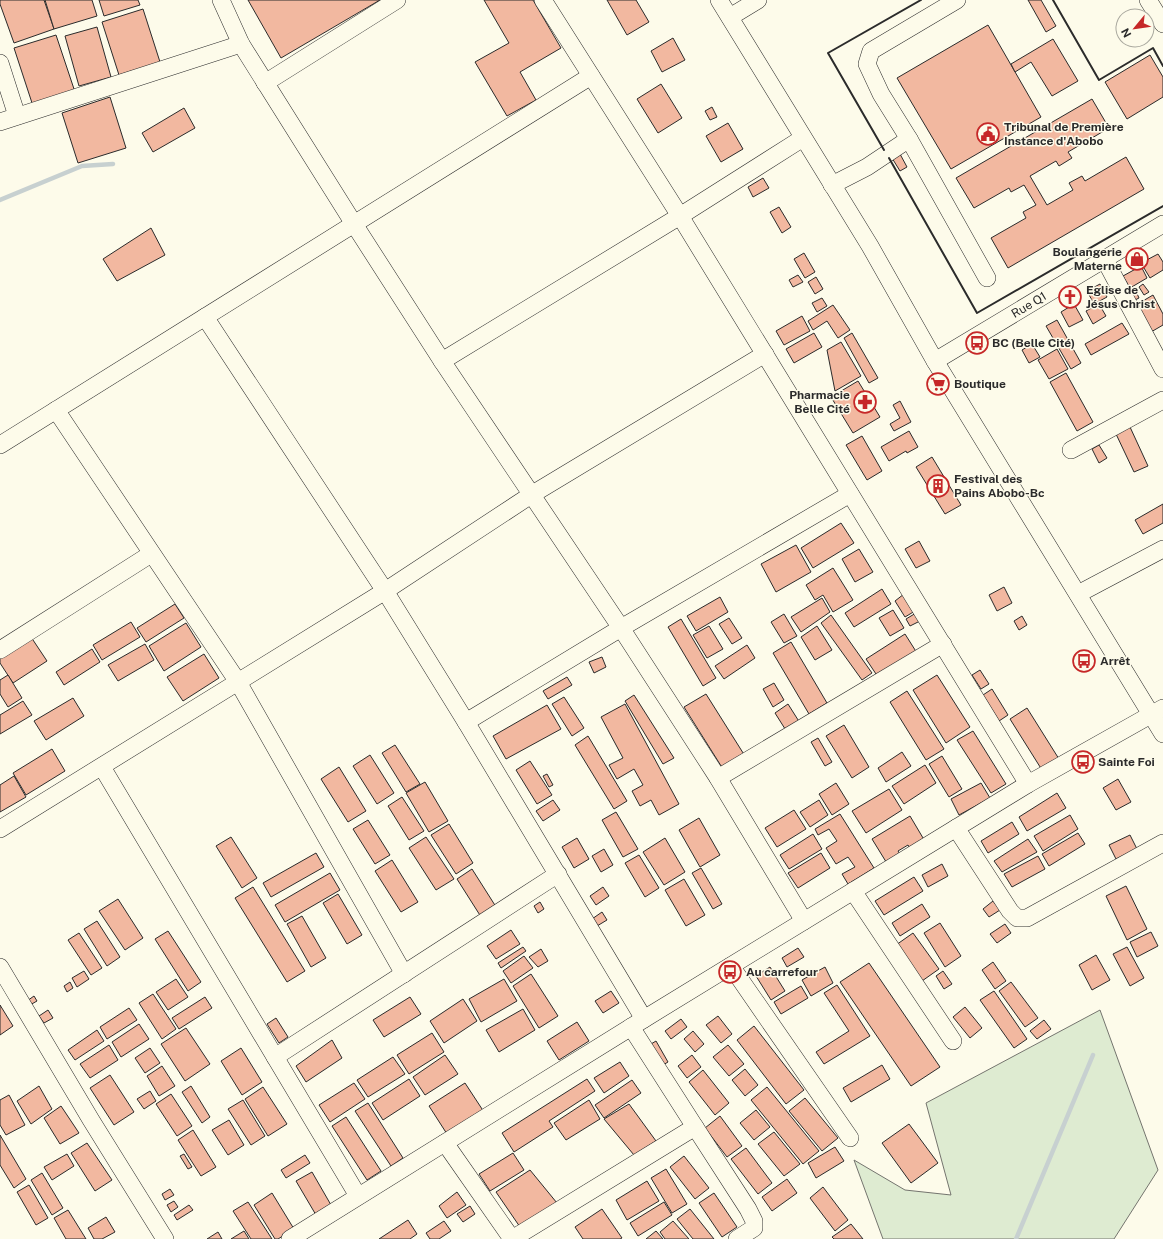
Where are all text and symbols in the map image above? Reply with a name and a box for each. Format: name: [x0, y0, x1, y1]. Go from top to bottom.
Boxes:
north arrow: [1115, 8, 1155, 48]
text: N: [1119, 26, 1134, 40]
place label: Tribunal de Première Instance d'Abobo: [1004, 120, 1124, 148]
public building icon: Tribunal de Première Instance d'Abobo: [975, 121, 1001, 147]
place label: Boulangerie Materne: [1052, 245, 1122, 273]
shop icon: Boulangerie Materne: [1124, 246, 1150, 272]
place label: Eglise de Jésus Christ: [1086, 283, 1155, 311]
church icon: Eglise de Jésus Christ: [1057, 284, 1083, 310]
street label: Rue Q1: [1009, 289, 1049, 321]
bus stop icon: BC (Belle Cité): [964, 330, 990, 356]
place label: BC (Belle Cité): [992, 336, 1075, 350]
supermarket icon: Boutique: [925, 371, 951, 397]
place label: Boutique: [954, 377, 1006, 391]
place label: Pharmacie Belle Cité: [789, 388, 850, 416]
pharmacy icon: Pharmacie Belle Cité: [852, 389, 878, 415]
place label: Festival des Pains Abobo-Bc: [954, 472, 1045, 500]
building icon: Festival des Pains Abobo-Bc: [925, 473, 951, 499]
bus stop icon: Arrêt: [1071, 648, 1097, 674]
place label: Arrêt: [1100, 654, 1130, 668]
bus stop icon: Sainte Foi: [1070, 749, 1096, 775]
place label: Sainte Foi: [1098, 755, 1155, 769]
bus stop icon: Au carrefour: [717, 959, 743, 985]
place label: Au carrefour: [746, 965, 818, 979]

